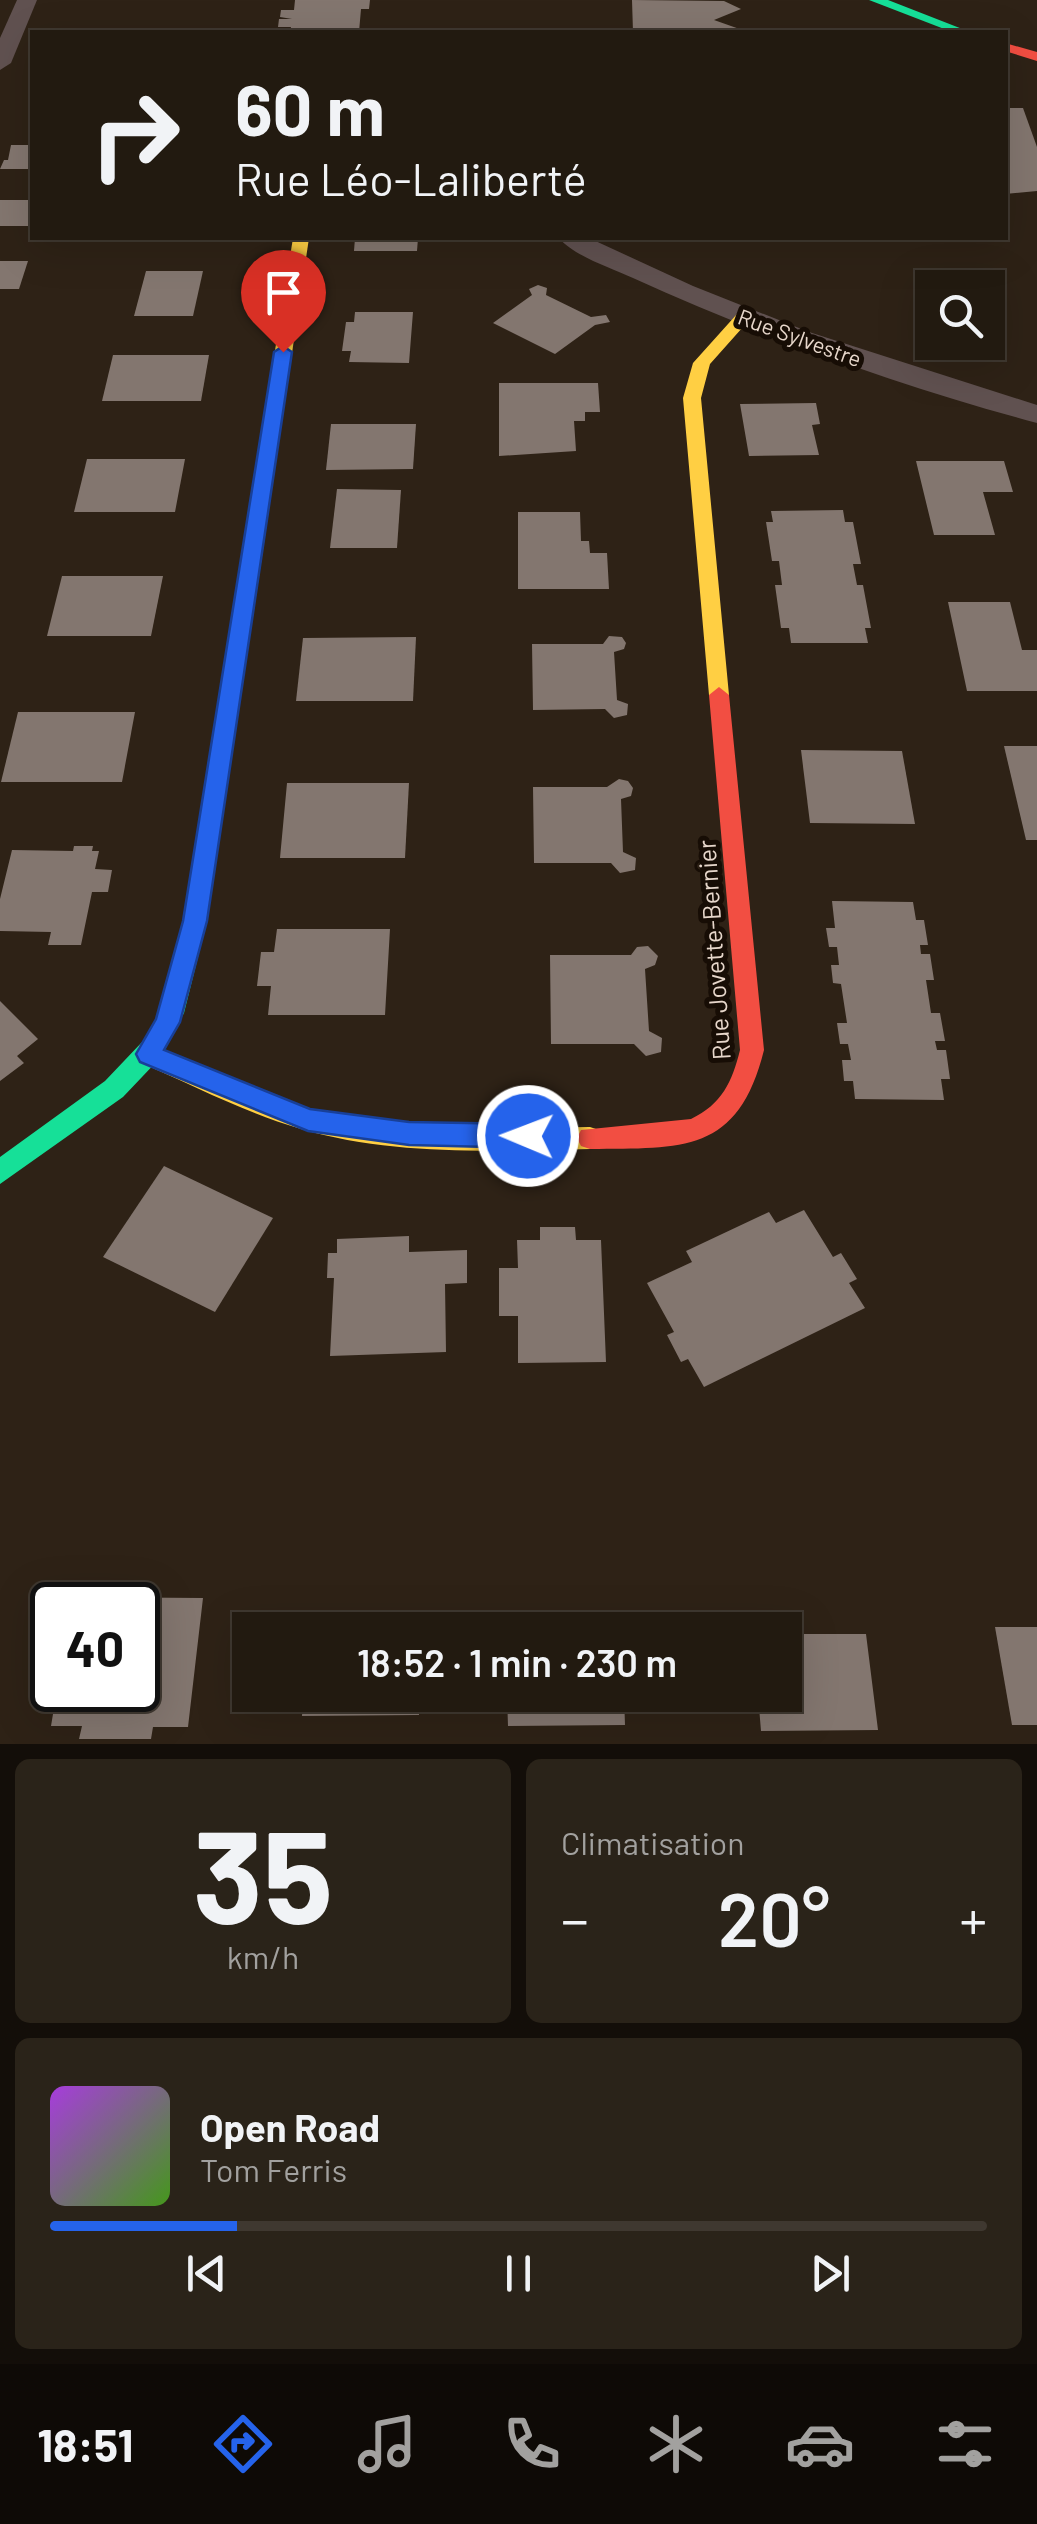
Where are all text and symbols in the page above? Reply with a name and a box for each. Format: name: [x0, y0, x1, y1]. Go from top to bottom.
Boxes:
text: 60 m: [235, 66, 385, 150]
icon: right: [70, 70, 200, 200]
text: Rue Léo-Laliberté: [235, 151, 587, 205]
pin: [241, 250, 326, 353]
icon: arrive: [256, 265, 311, 320]
map controls: [915, 270, 1005, 360]
button: search: [915, 270, 1005, 360]
street label: Rue Sylvestre: [735, 303, 865, 371]
street label: Rue Jovette-Bernier: [690, 839, 736, 1061]
position arrow: [476, 1084, 580, 1188]
speed limit sign: 40: [30, 1582, 160, 1712]
text: 18:52 · 1 min · 230 m: [357, 1639, 677, 1685]
text: 35: [193, 1794, 333, 1950]
text: Climatisation: [561, 1823, 745, 1861]
text: 20°: [718, 1872, 830, 1962]
text: −: [561, 1885, 589, 1951]
text: +: [959, 1885, 987, 1951]
text: km/h: [227, 1937, 299, 1975]
text: Open Road: [200, 2104, 380, 2150]
text: Tom Ferris: [200, 2150, 347, 2188]
icon: previous: [179, 2246, 234, 2301]
icon: pause: [491, 2246, 546, 2301]
icon: next: [803, 2246, 858, 2301]
icon: directions: [208, 2409, 278, 2479]
icon: music: [352, 2409, 422, 2479]
icon: phone: [497, 2409, 567, 2479]
icon: climate: [641, 2409, 711, 2479]
icon: car: [785, 2409, 855, 2479]
icon: filters: [930, 2409, 1000, 2479]
text: 18:51: [37, 2417, 134, 2471]

